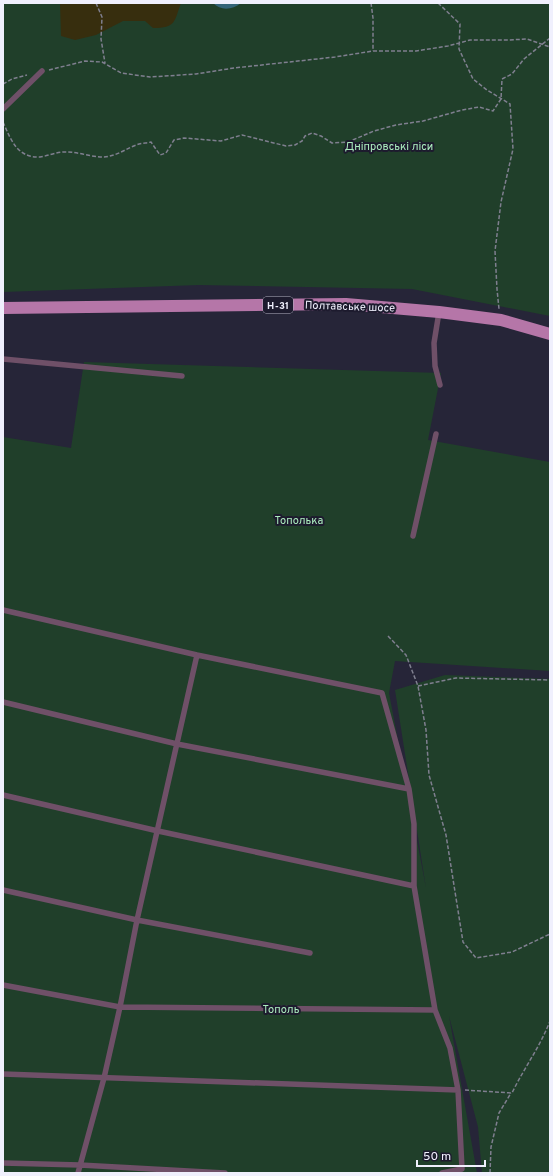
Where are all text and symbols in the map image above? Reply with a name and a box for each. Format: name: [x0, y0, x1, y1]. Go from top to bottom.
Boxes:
park label: Дніпровські ліси: [345, 140, 433, 154]
road number: Н-31: [263, 297, 293, 313]
street label: Полтавське шосе: [305, 298, 395, 316]
park label: Тополька: [275, 514, 324, 528]
park label: Тополь: [263, 1003, 300, 1017]
scale bar: [417, 1142, 485, 1168]
text: 50 m: [423, 1149, 451, 1165]

